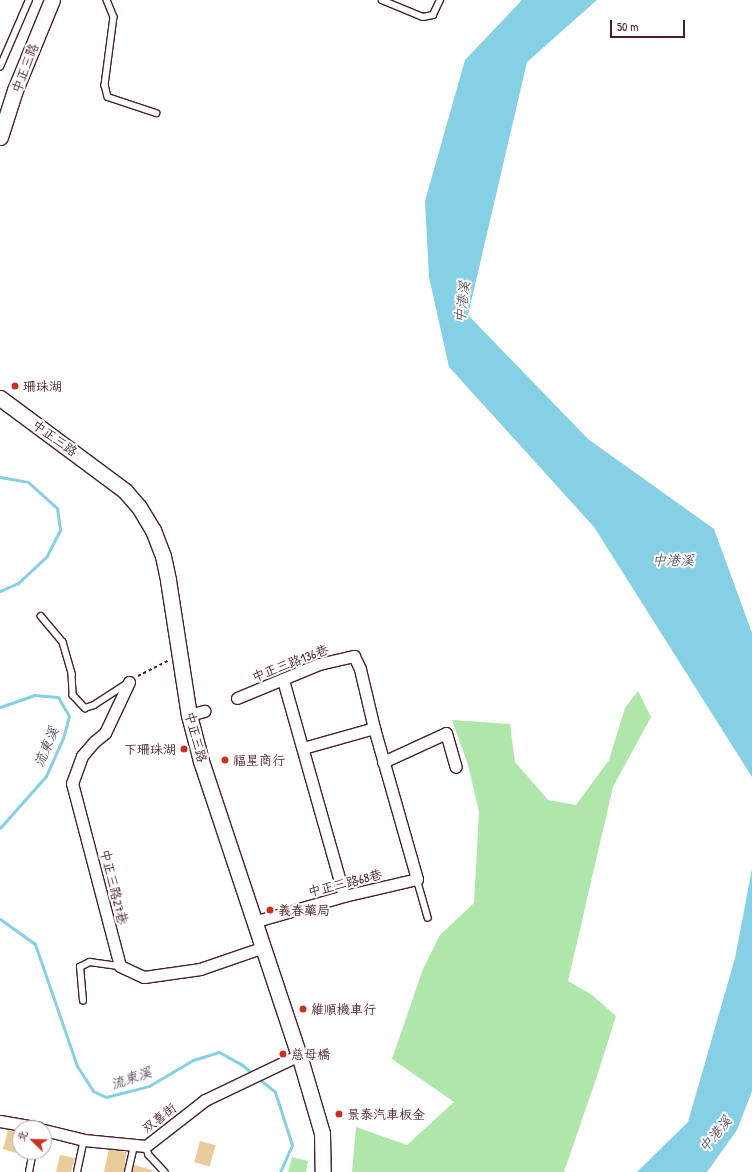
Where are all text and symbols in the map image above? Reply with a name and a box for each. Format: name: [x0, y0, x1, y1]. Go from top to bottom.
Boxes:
scale bar: [612, 12, 687, 38]
text: 50 m: [617, 18, 638, 35]
street label: 中正三路: [8, 41, 42, 95]
water label: 中港溪: [451, 280, 473, 324]
place label: 珊珠湖: [23, 378, 62, 394]
marker: 珊珠湖: [10, 381, 20, 391]
street label: 中正三路: [29, 416, 81, 460]
water label: 中港溪: [652, 552, 694, 568]
street label: 中正三路136巷: [250, 641, 330, 685]
street label: 中正三路: [182, 710, 210, 764]
water label: 流東溪: [30, 724, 62, 770]
place label: 下珊珠湖: [124, 741, 176, 757]
marker: 下珊珠湖: [179, 744, 189, 754]
place label: 福星商行: [233, 752, 285, 768]
marker: 福星商行: [220, 755, 230, 765]
street label: 中正三路27巷: [97, 848, 131, 926]
street label: 中正三路68巷: [306, 866, 384, 900]
place label: 義春藥局: [278, 902, 330, 918]
marker: 義春藥局: [265, 905, 275, 915]
place label: 維順機車行: [311, 1001, 376, 1017]
marker: 維順機車行: [298, 1004, 308, 1014]
place label: 慈母橋: [291, 1046, 330, 1062]
marker: 慈母橋: [278, 1049, 288, 1059]
water label: 流東溪: [108, 1063, 154, 1093]
street label: 双喜街: [139, 1100, 179, 1136]
place label: 景泰汽車板金: [347, 1106, 425, 1122]
marker: 景泰汽車板金: [334, 1109, 344, 1119]
water label: 中港溪: [695, 1113, 735, 1155]
north arrow: [12, 1120, 52, 1160]
text: 北: [13, 1128, 30, 1143]

